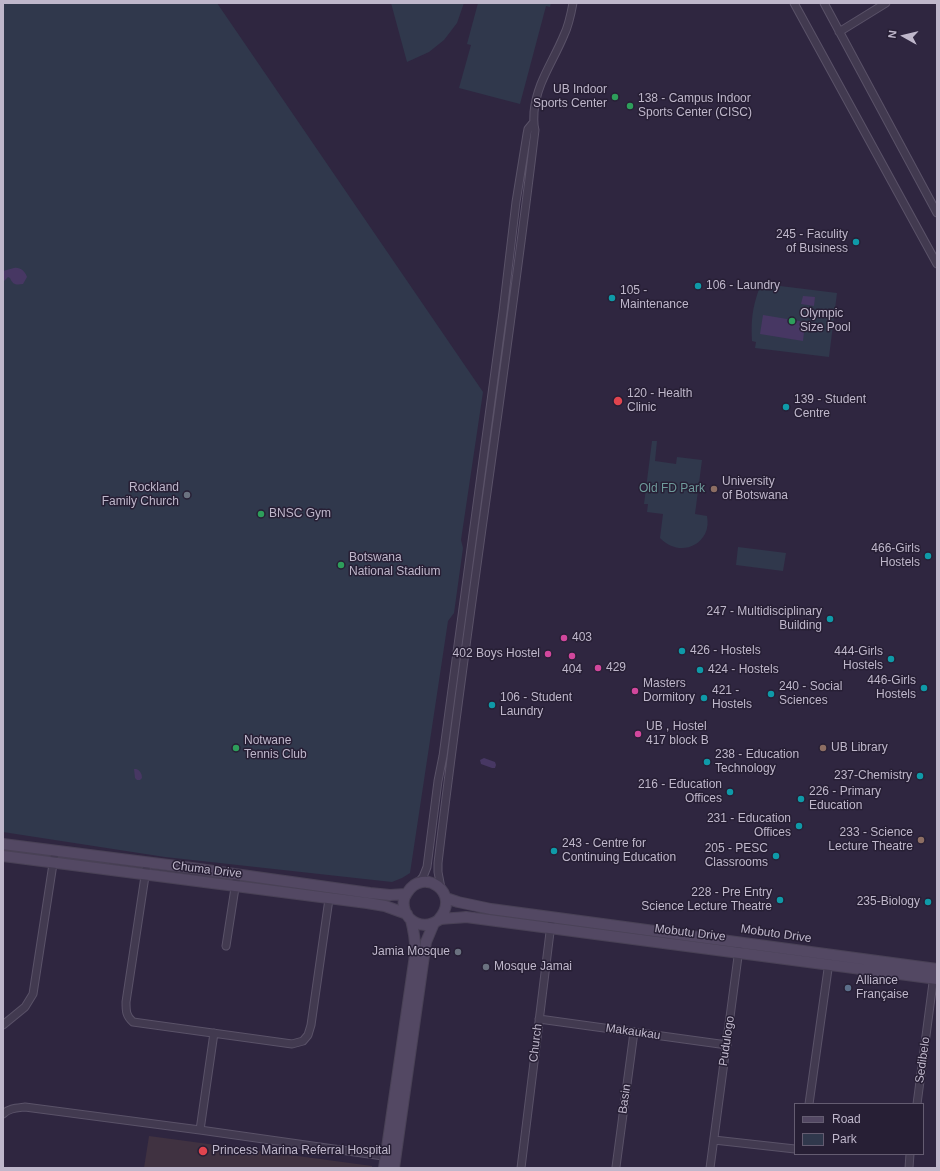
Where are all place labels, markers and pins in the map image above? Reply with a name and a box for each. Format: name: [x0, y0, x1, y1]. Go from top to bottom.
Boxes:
place label: UB Indoor Sports Center: [533, 83, 607, 111]
marker: UB Indoor Sports Center: [610, 92, 620, 102]
place label: 138 - Campus Indoor Sports Center (CISC): [638, 92, 752, 120]
marker: 138 - Campus Indoor Sports Center (CISC): [625, 101, 635, 111]
place label: 245 - Faculity of Business: [776, 228, 848, 256]
marker: 245 - Faculity of Business: [851, 237, 861, 247]
place label: 106 - Laundry: [706, 279, 780, 293]
marker: 106 - Laundry: [693, 281, 703, 291]
place label: 105 - Maintenance: [620, 284, 689, 312]
marker: 105 - Maintenance: [607, 293, 617, 303]
place label: Olympic Size Pool: [800, 307, 851, 335]
marker: Olympic Size Pool: [787, 316, 797, 326]
place label: 120 - Health Clinic: [627, 387, 692, 415]
place label: 139 - Student Centre: [794, 393, 866, 421]
marker: 120 - Health Clinic: [612, 395, 624, 407]
marker: 139 - Student Centre: [781, 402, 791, 412]
place label: University of Botswana: [722, 475, 788, 503]
place label: Rockland Family Church: [102, 481, 179, 509]
marker: University of Botswana: [709, 484, 719, 494]
marker: Rockland Family Church: [182, 490, 192, 500]
place label: BNSC Gym: [269, 507, 331, 521]
marker: BNSC Gym: [256, 509, 266, 519]
place label: 466-Girls Hostels: [871, 542, 920, 570]
place label: Botswana National Stadium: [349, 551, 440, 579]
marker: 466-Girls Hostels: [923, 551, 933, 561]
marker: Botswana National Stadium: [336, 560, 346, 570]
place label: 247 - Multidisciplinary Building: [707, 605, 822, 633]
marker: 247 - Multidisciplinary Building: [825, 614, 835, 624]
place label: 403: [572, 631, 592, 645]
marker: 403: [559, 633, 569, 643]
place label: 426 - Hostels: [690, 644, 761, 658]
place label: 444-Girls Hostels: [834, 645, 883, 673]
marker: 426 - Hostels: [677, 646, 687, 656]
place label: 402 Boys Hostel: [453, 647, 540, 661]
marker: 402 Boys Hostel: [543, 649, 553, 659]
marker: 404: [567, 651, 577, 661]
marker: 444-Girls Hostels: [886, 654, 896, 664]
place label: 429: [606, 661, 626, 675]
place label: 404: [562, 663, 582, 677]
marker: 429: [593, 663, 603, 673]
place label: 424 - Hostels: [708, 663, 779, 677]
marker: 424 - Hostels: [695, 665, 705, 675]
place label: 446-Girls Hostels: [867, 674, 916, 702]
place label: Masters Dormitory: [643, 677, 695, 705]
place label: 240 - Social Sciences: [779, 680, 842, 708]
marker: 446-Girls Hostels: [919, 683, 929, 693]
place label: 421 - Hostels: [712, 684, 752, 712]
marker: Masters Dormitory: [630, 686, 640, 696]
marker: 240 - Social Sciences: [766, 689, 776, 699]
place label: 106 - Student Laundry: [500, 691, 572, 719]
marker: 421 - Hostels: [699, 693, 709, 703]
marker: 106 - Student Laundry: [487, 700, 497, 710]
place label: UB , Hostel 417 block B: [646, 720, 709, 748]
marker: UB , Hostel 417 block B: [633, 729, 643, 739]
place label: Notwane Tennis Club: [244, 734, 307, 762]
place label: UB Library: [831, 741, 888, 755]
marker: Notwane Tennis Club: [231, 743, 241, 753]
marker: UB Library: [818, 743, 828, 753]
place label: 238 - Education Technology: [715, 748, 799, 776]
marker: 238 - Education Technology: [702, 757, 712, 767]
place label: 237-Chemistry: [834, 769, 912, 783]
marker: 237-Chemistry: [915, 771, 925, 781]
place label: 216 - Education Offices: [638, 778, 722, 806]
place label: 226 - Primary Education: [809, 785, 881, 813]
marker: 216 - Education Offices: [725, 787, 735, 797]
marker: 226 - Primary Education: [796, 794, 806, 804]
place label: 231 - Education Offices: [707, 812, 791, 840]
marker: 231 - Education Offices: [794, 821, 804, 831]
place label: 233 - Science Lecture Theatre: [828, 826, 913, 854]
marker: 233 - Science Lecture Theatre: [916, 835, 926, 845]
place label: 243 - Centre for Continuing Education: [562, 837, 676, 865]
place label: 205 - PESC Classrooms: [705, 842, 768, 870]
marker: 243 - Centre for Continuing Education: [549, 846, 559, 856]
marker: 205 - PESC Classrooms: [771, 851, 781, 861]
place label: 228 - Pre Entry Science Lecture Theatre: [641, 886, 772, 914]
marker: 228 - Pre Entry Science Lecture Theatre: [775, 895, 785, 905]
place label: 235-Biology: [857, 895, 920, 909]
marker: 235-Biology: [923, 897, 933, 907]
place label: Jamia Mosque: [372, 945, 450, 959]
marker: Jamia Mosque: [453, 947, 463, 957]
place label: Mosque Jamai: [494, 960, 572, 974]
marker: Mosque Jamai: [481, 962, 491, 972]
place label: Alliance Française: [856, 974, 909, 1002]
marker: Alliance Française: [843, 983, 853, 993]
place label: Princess Marina Referral Hospital: [212, 1144, 391, 1158]
marker: Princess Marina Referral Hospital: [197, 1145, 209, 1157]

